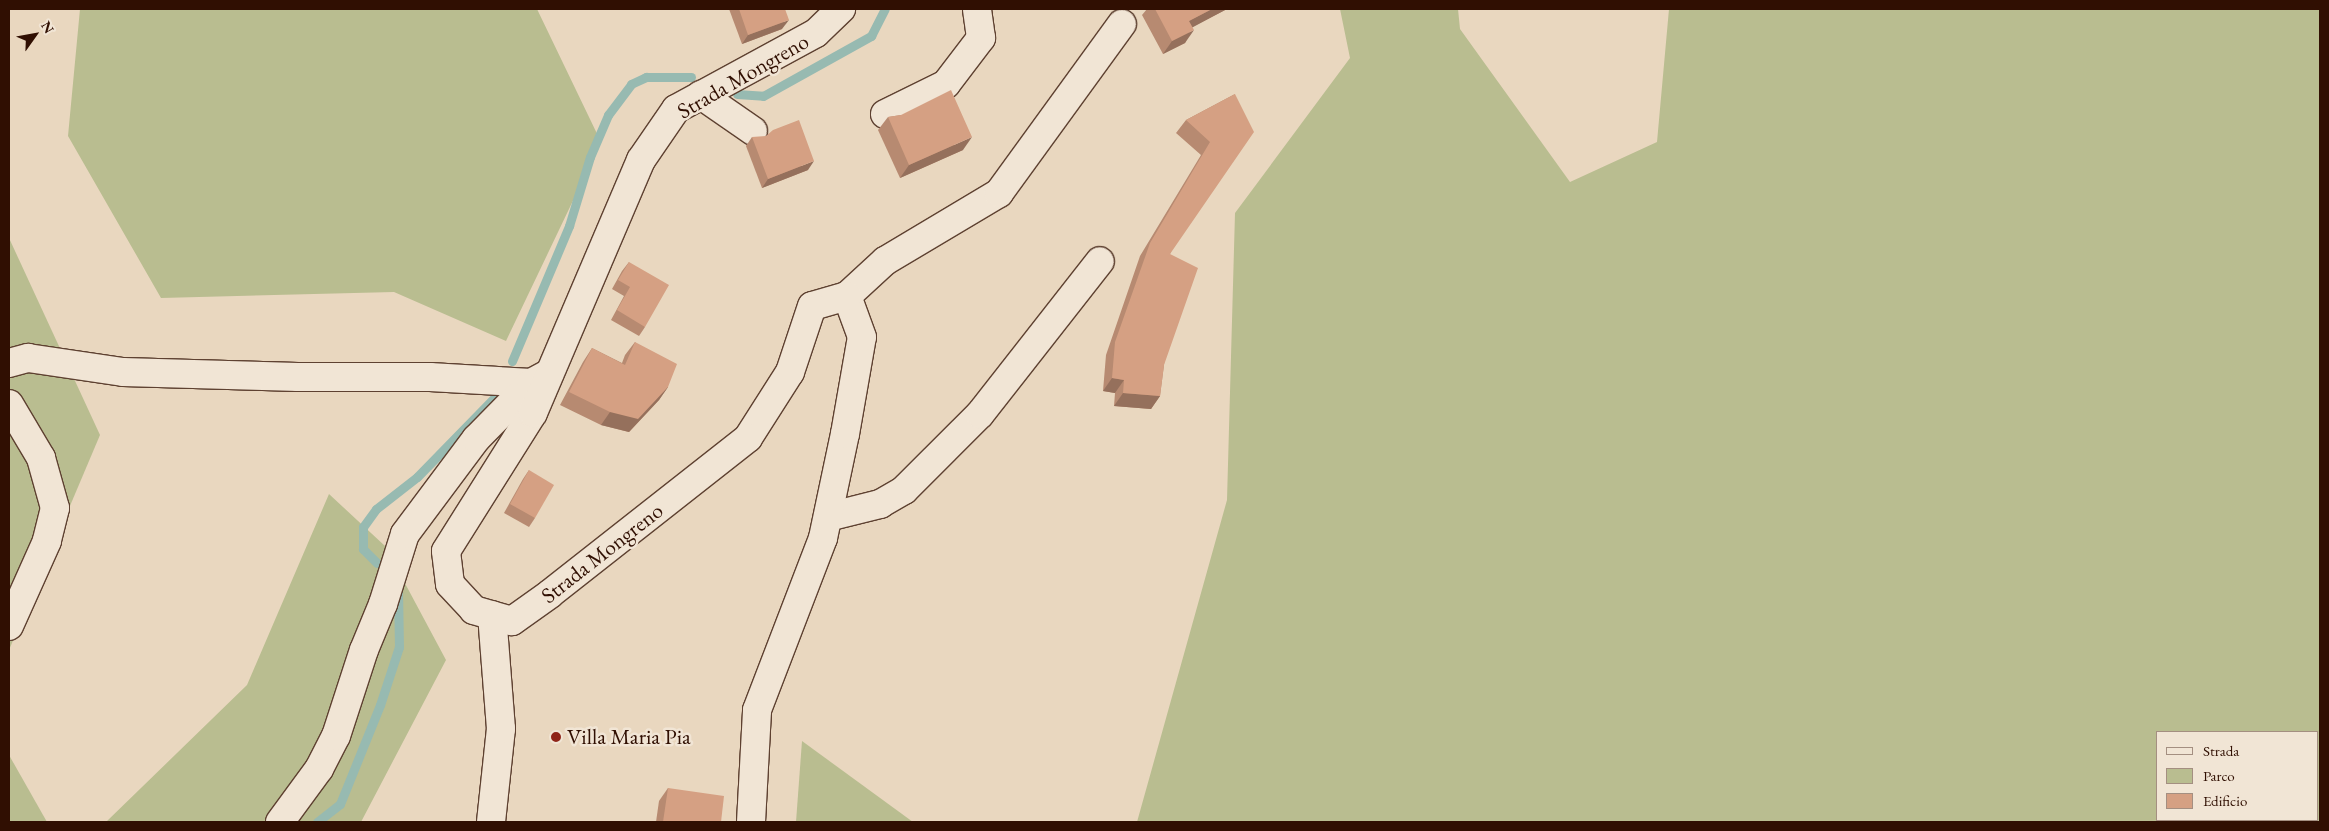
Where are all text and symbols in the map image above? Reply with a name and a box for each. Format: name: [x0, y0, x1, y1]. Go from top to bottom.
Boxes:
north arrow: [10, 10, 60, 60]
text: N: [37, 17, 58, 37]
street label: Strada Mongreno: [673, 28, 813, 124]
street label: Strada Mongreno: [536, 497, 668, 609]
place label: Villa Maria Pia: [567, 724, 691, 750]
marker: Villa Maria Pia: [549, 730, 563, 744]
legend: [2156, 731, 2319, 821]
text: Strada: [2203, 741, 2239, 760]
text: Parco: [2203, 766, 2235, 785]
text: Edificio: [2203, 791, 2247, 810]

